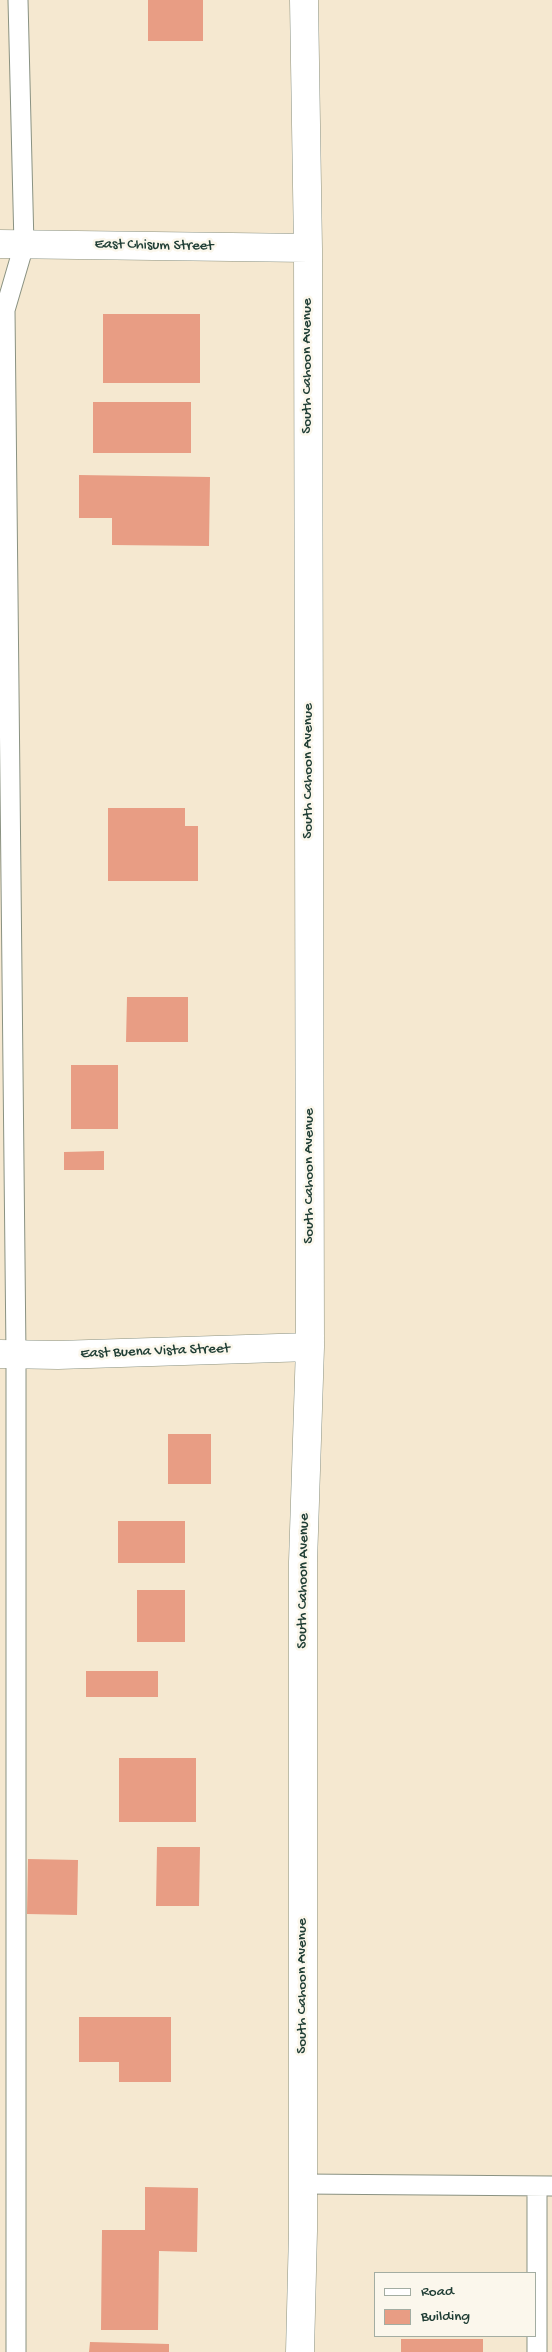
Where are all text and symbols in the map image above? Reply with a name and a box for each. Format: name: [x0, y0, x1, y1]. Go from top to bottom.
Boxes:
street label: East Chisum Street: [94, 236, 214, 256]
street label: South Cahoon Avenue: [299, 298, 317, 434]
street label: South Cahoon Avenue: [300, 703, 318, 839]
street label: South Cahoon Avenue: [301, 1108, 319, 1244]
street label: East Buena Vista Street: [80, 1340, 230, 1364]
street label: South Cahoon Avenue: [294, 1513, 314, 1649]
street label: South Cahoon Avenue: [294, 1918, 312, 2054]
legend: [374, 2272, 537, 2337]
text: Road: [421, 2283, 454, 2301]
text: Building: [421, 2308, 470, 2326]

